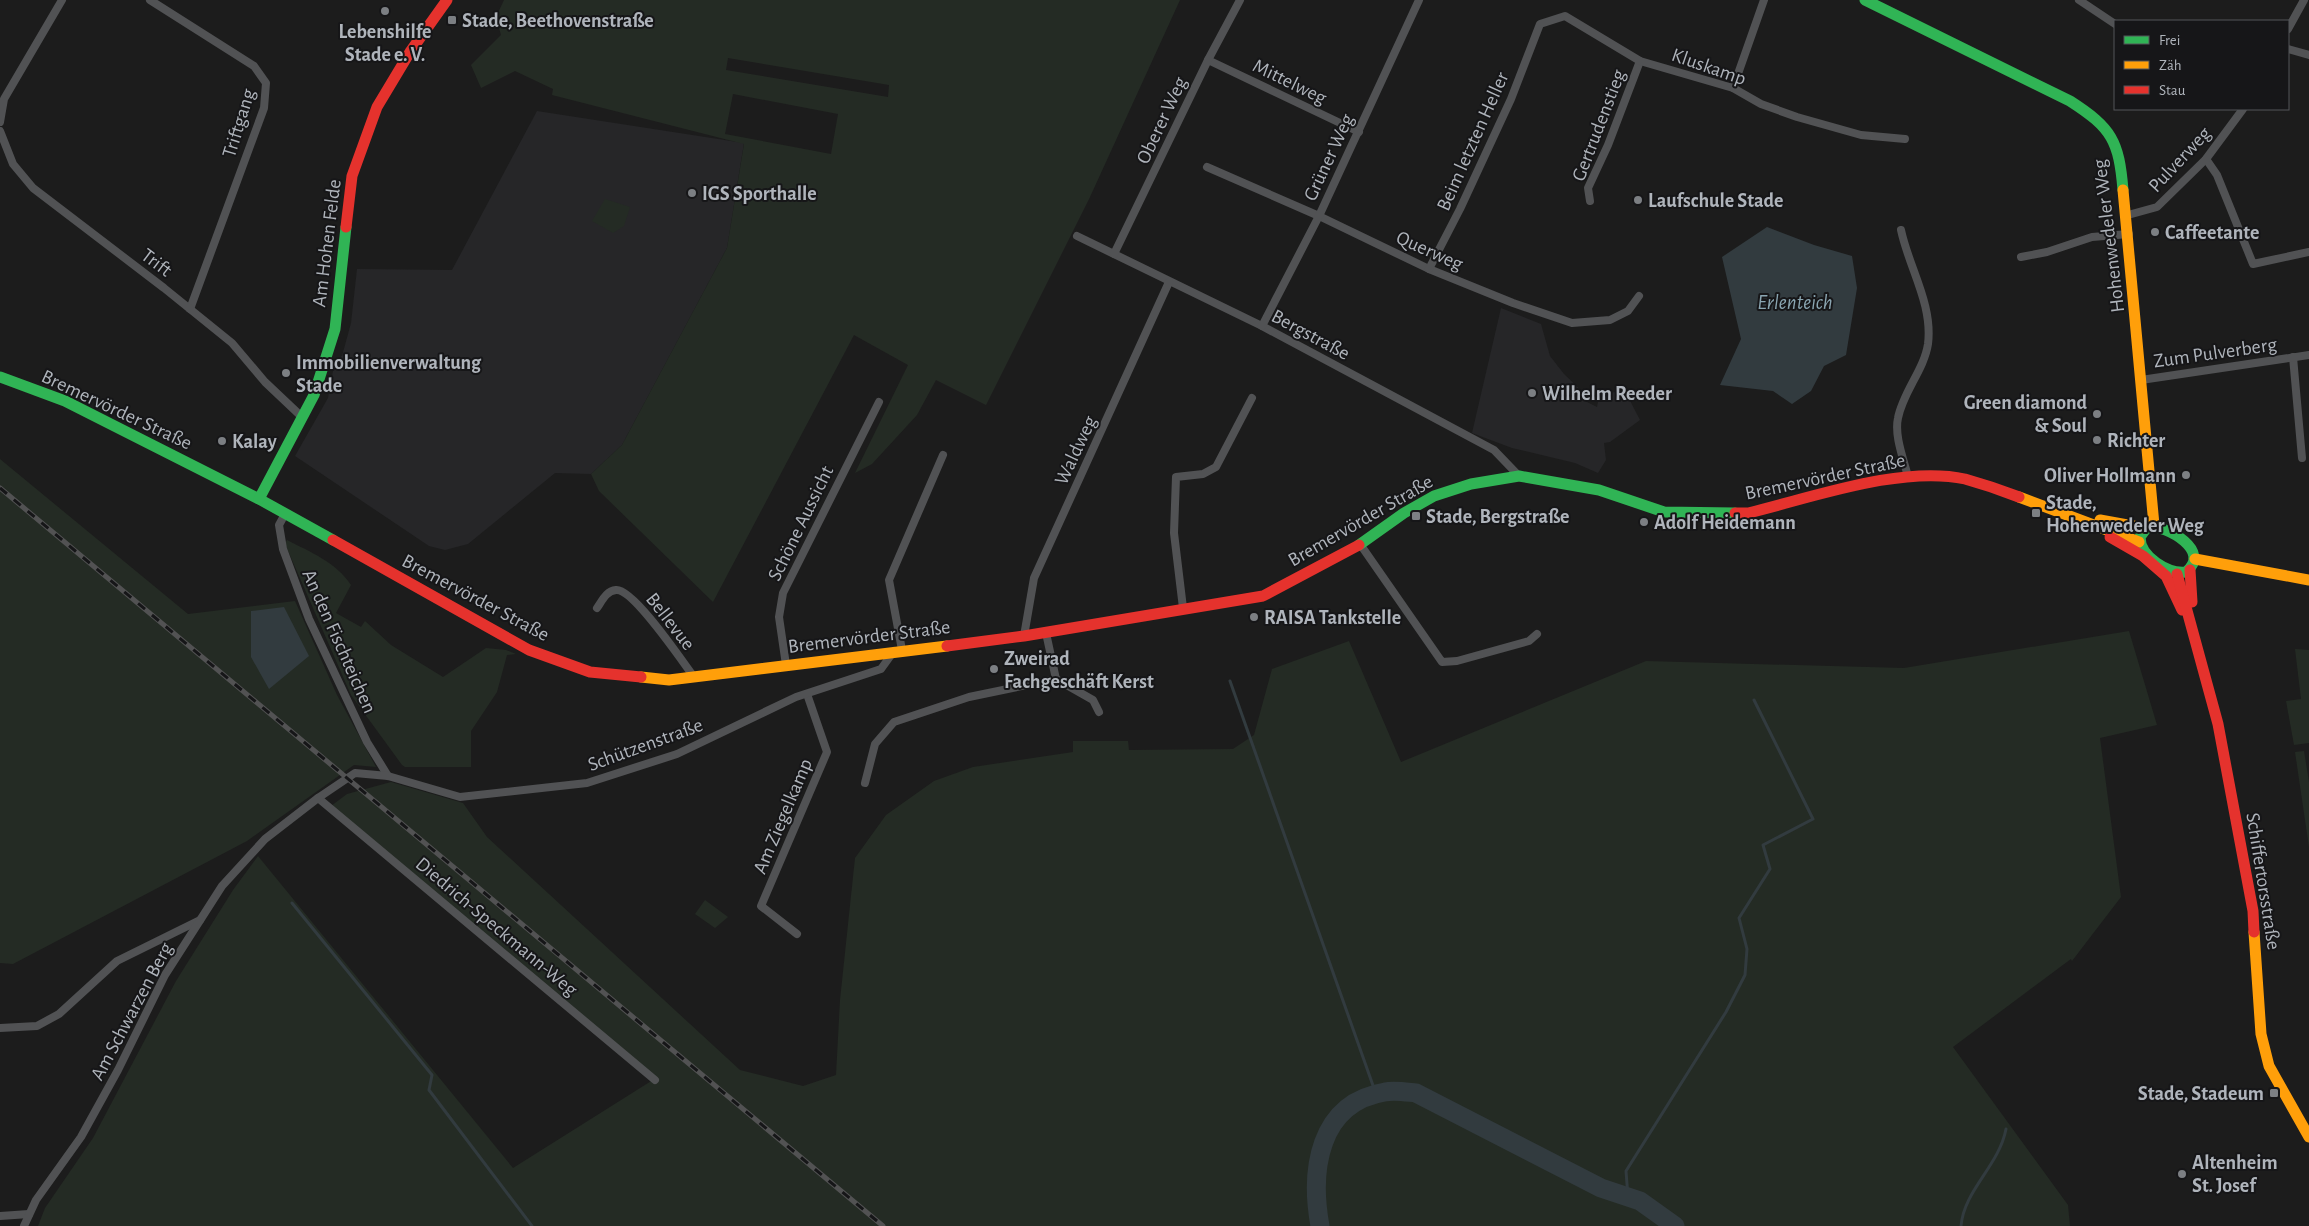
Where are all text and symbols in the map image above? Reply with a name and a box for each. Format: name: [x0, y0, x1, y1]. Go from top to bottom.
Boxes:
marker: Lebenshilfe Stade e. V.: [379, 5, 391, 17]
place label: Stade, Beethovenstraße: [462, 11, 654, 31]
marker: Stade, Beethovenstraße: [446, 14, 458, 26]
legend: [2114, 20, 2289, 110]
place label: Lebenshilfe Stade e. V.: [339, 22, 432, 65]
text: Frei: [2159, 33, 2180, 48]
street label: Kluskamp: [1669, 45, 1749, 89]
street label: Mittelweg: [1250, 56, 1330, 108]
text: Zäh: [2159, 58, 2182, 73]
street label: Gertrudenstieg: [1569, 67, 1629, 184]
street label: Beim letzten Heller: [1433, 68, 1513, 214]
street label: Oberer Weg: [1133, 74, 1191, 167]
text: Stau: [2159, 83, 2186, 98]
street label: Triftgang: [219, 86, 259, 160]
street label: Grüner Weg: [1300, 111, 1358, 204]
street label: Pulverweg: [2145, 123, 2215, 196]
street label: Hohenwedeler Weg: [2090, 158, 2128, 314]
street label: Am Hohen Felde: [309, 178, 345, 308]
place label: IGS Sporthalle: [702, 184, 817, 204]
marker: IGS Sporthalle: [686, 187, 698, 199]
place label: Laufschule Stade: [1648, 191, 1784, 211]
marker: Laufschule Stade: [1632, 194, 1644, 206]
place label: Caffeetante: [2165, 223, 2259, 243]
marker: Caffeetante: [2149, 226, 2161, 238]
street label: Querweg: [1393, 227, 1466, 275]
street label: Trift: [137, 245, 176, 281]
water label: Erlenteich: [1757, 292, 1833, 313]
street label: Bergstraße: [1268, 306, 1353, 364]
street label: Zum Pulverberg: [2152, 334, 2278, 372]
place label: Immobilienverwaltung Stade: [296, 353, 482, 396]
street label: Bremervörder Straße: [38, 366, 195, 453]
marker: Immobilienverwaltung Stade: [280, 367, 292, 379]
place label: Wilhelm Reeder: [1542, 384, 1672, 404]
marker: Wilhelm Reeder: [1526, 387, 1538, 399]
place label: Green diamond & Soul: [1964, 393, 2087, 436]
marker: Green diamond & Soul: [2091, 408, 2103, 420]
street label: Waldweg: [1051, 413, 1101, 488]
place label: Richter: [2107, 431, 2165, 451]
place label: Kalay: [232, 432, 277, 452]
marker: Richter: [2091, 434, 2103, 446]
marker: Kalay: [216, 435, 228, 447]
street label: Bremervörder Straße: [1743, 450, 1907, 504]
street label: Schöne Aussicht: [764, 462, 838, 584]
place label: Oliver Hollmann: [2044, 466, 2176, 486]
marker: Oliver Hollmann: [2180, 469, 2192, 481]
street label: Bremervörder Straße: [1285, 471, 1436, 570]
place label: Stade, Hohenwedeler Weg: [2046, 493, 2205, 536]
place label: Stade, Bergstraße: [1426, 507, 1569, 527]
marker: Stade, Hohenwedeler Weg: [2030, 507, 2042, 519]
marker: Stade, Bergstraße: [1410, 510, 1422, 522]
place label: Adolf Heidemann: [1654, 513, 1796, 533]
marker: Adolf Heidemann: [1638, 516, 1650, 528]
street label: Bremervörder Straße: [399, 551, 552, 645]
street label: An den Fischteichen: [298, 567, 380, 716]
street label: Bellevue: [642, 589, 699, 654]
place label: RAISA Tankstelle: [1264, 608, 1401, 628]
marker: RAISA Tankstelle: [1248, 611, 1260, 623]
street label: Bremervörder Straße: [787, 617, 951, 657]
place label: Zweirad Fachgeschäft Kerst: [1004, 649, 1154, 692]
marker: Zweirad Fachgeschäft Kerst: [988, 663, 1000, 675]
street label: Schützenstraße: [585, 715, 706, 775]
street label: Am Ziegelkamp: [750, 756, 816, 877]
street label: Schiffertorsstraße: [2242, 811, 2284, 951]
street label: Diedrich-Speckmann-Weg: [412, 853, 581, 1000]
street label: Am Schwarzen Berg: [87, 939, 177, 1084]
place label: Stade, Stadeum: [2138, 1084, 2264, 1104]
marker: Stade, Stadeum: [2268, 1087, 2280, 1099]
place label: Altenheim St. Josef: [2192, 1153, 2278, 1196]
marker: Altenheim St. Josef: [2176, 1168, 2188, 1180]

